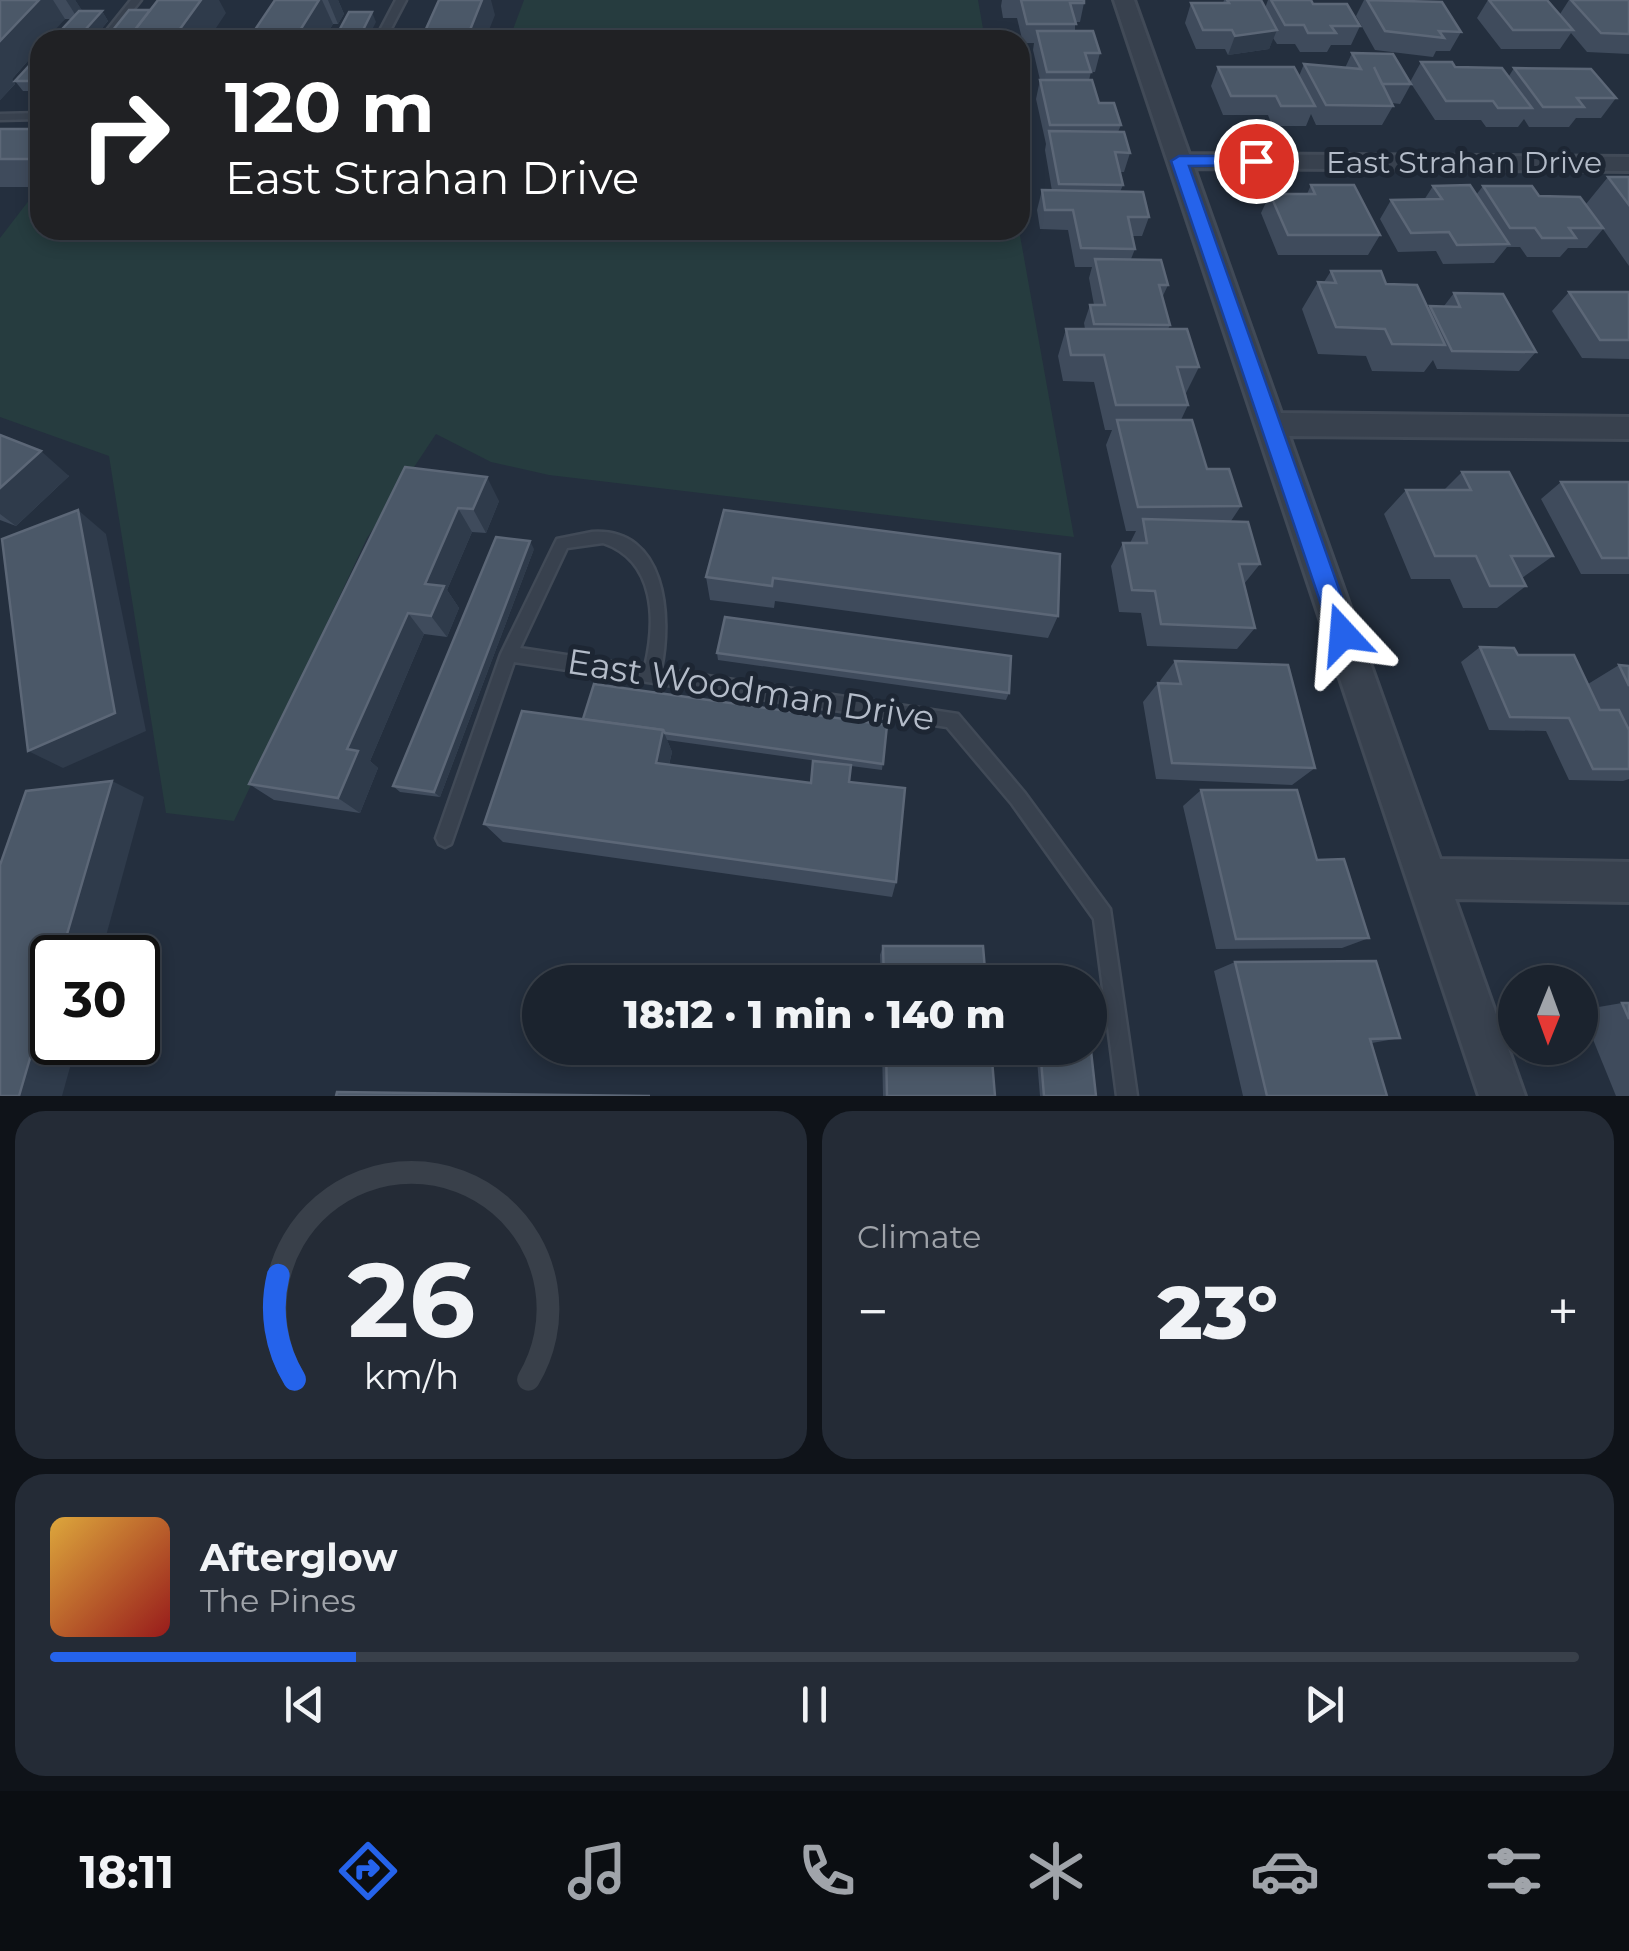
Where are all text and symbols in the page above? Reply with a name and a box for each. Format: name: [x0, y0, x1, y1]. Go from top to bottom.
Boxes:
text: 120 m: [225, 64, 435, 150]
icon: right: [60, 70, 190, 200]
pin: [1214, 119, 1299, 204]
icon: arrive: [1229, 134, 1284, 189]
street label: East Strahan Drive: [1326, 144, 1602, 181]
text: East Strahan Drive: [225, 150, 639, 205]
position arrow: [1291, 582, 1395, 686]
street label: East Woodman Drive: [564, 639, 938, 740]
speed limit sign: 30: [30, 935, 160, 1065]
north arrow: [1498, 965, 1598, 1065]
map controls: [1498, 965, 1598, 1065]
text: 18:12 · 1 min · 140 m: [624, 991, 1005, 1038]
text: Climate: [857, 1217, 981, 1256]
text: 26: [347, 1236, 475, 1363]
text: 23°: [1158, 1266, 1278, 1358]
text: −: [857, 1278, 889, 1345]
text: +: [1547, 1278, 1579, 1345]
text: km/h: [363, 1354, 459, 1398]
text: Afterglow: [200, 1534, 398, 1581]
text: The Pines: [200, 1581, 356, 1620]
icon: previous: [277, 1677, 332, 1732]
icon: pause: [787, 1677, 842, 1732]
icon: next: [1297, 1677, 1352, 1732]
icon: directions: [333, 1836, 403, 1906]
icon: music: [562, 1836, 632, 1906]
icon: phone: [792, 1836, 862, 1906]
icon: climate: [1021, 1836, 1091, 1906]
icon: car: [1250, 1836, 1320, 1906]
icon: filters: [1479, 1836, 1549, 1906]
text: 18:11: [80, 1844, 174, 1899]

